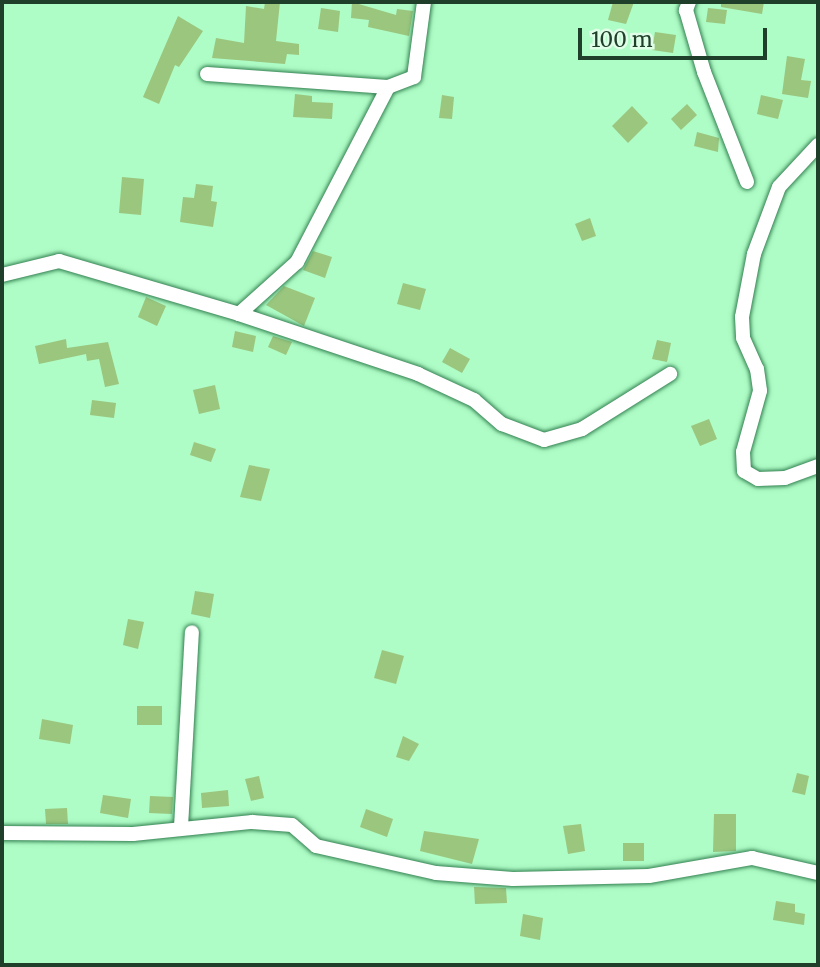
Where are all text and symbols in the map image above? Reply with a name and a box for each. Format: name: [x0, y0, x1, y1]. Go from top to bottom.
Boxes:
scale bar: [582, 14, 771, 58]
text: 100 m: [591, 26, 653, 53]

